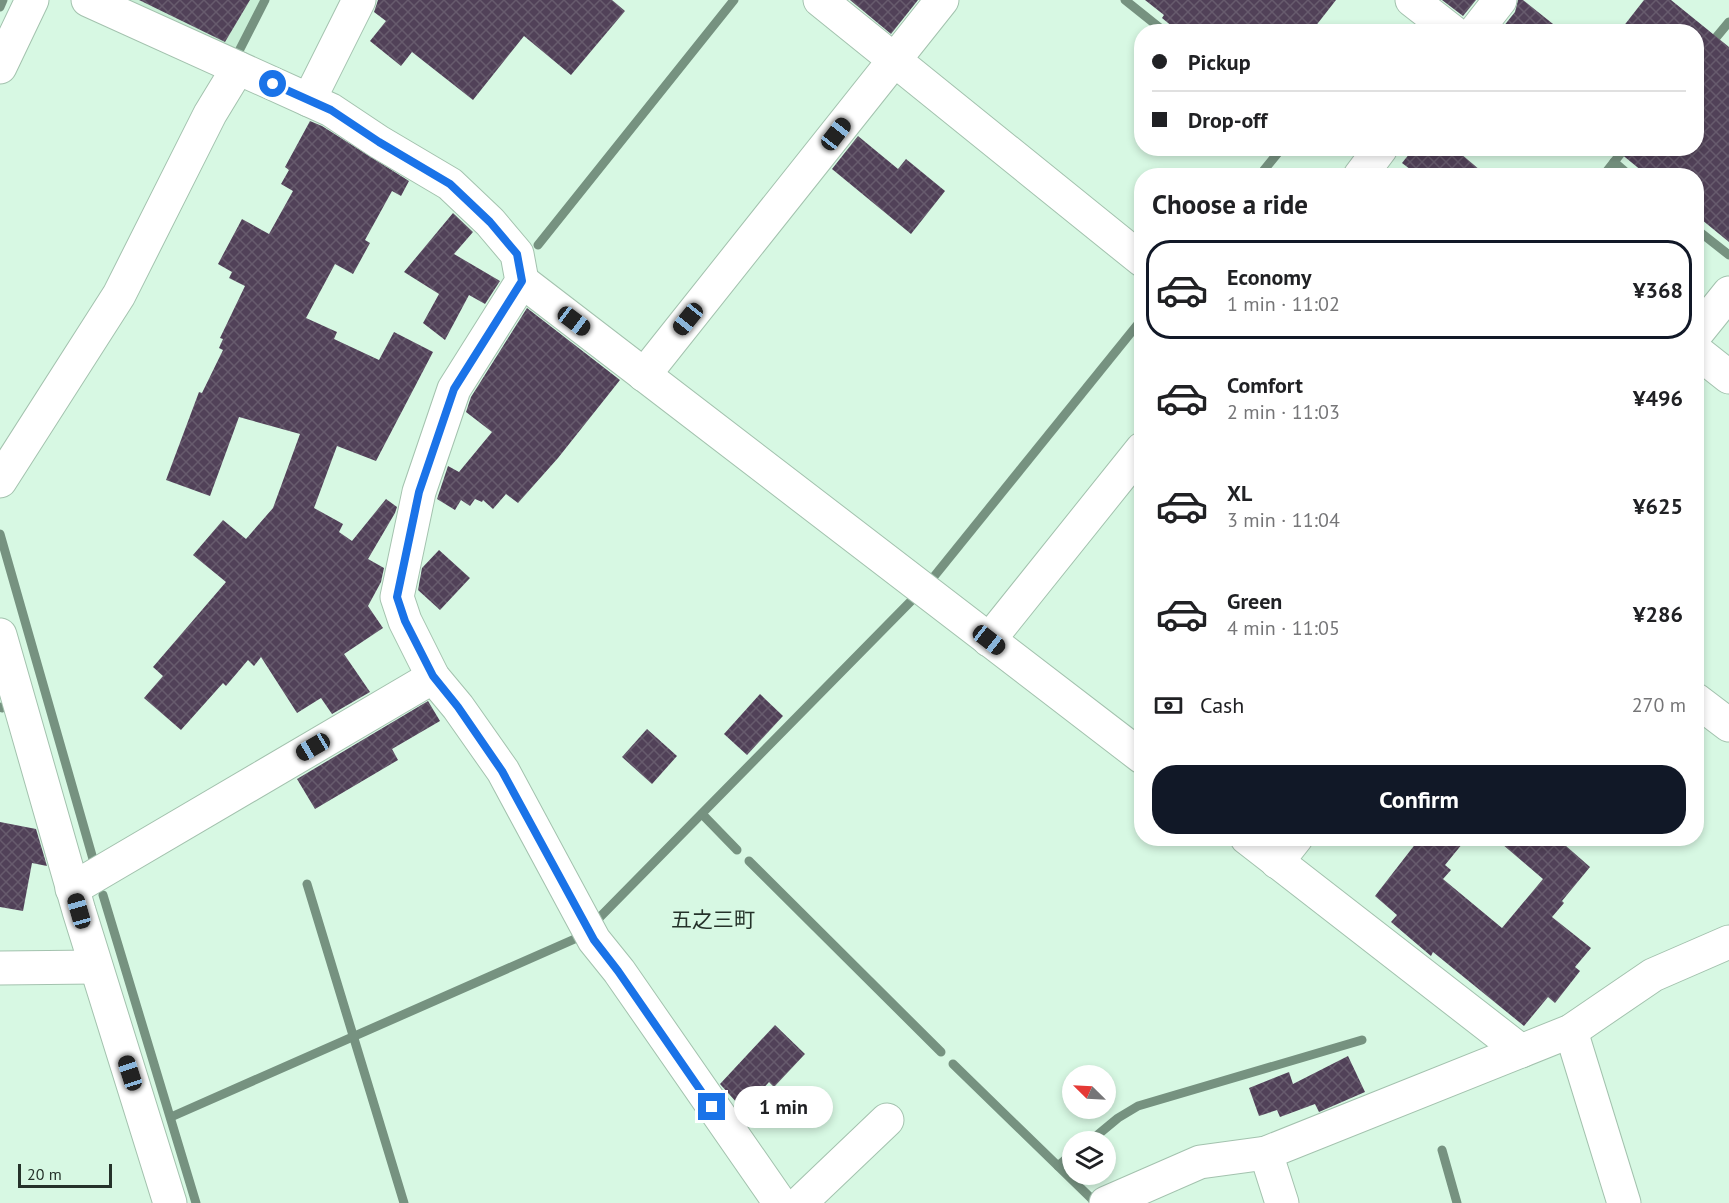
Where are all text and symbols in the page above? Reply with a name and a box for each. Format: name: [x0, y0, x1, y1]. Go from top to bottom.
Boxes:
text: Pickup: [1188, 48, 1251, 76]
route start: [259, 70, 286, 97]
text: Drop-off: [1188, 106, 1267, 134]
car: [818, 114, 854, 154]
text: Choose a ride: [1152, 187, 1308, 221]
icon: car: [1155, 263, 1209, 317]
text: Economy: [1227, 263, 1311, 291]
text: ¥368: [1633, 276, 1683, 304]
text: 1 min · 11:02: [1227, 291, 1340, 317]
car: [670, 299, 706, 339]
car: [554, 303, 594, 339]
icon: car: [1155, 371, 1209, 425]
text: Comfort: [1227, 371, 1303, 399]
text: ¥496: [1633, 384, 1683, 412]
text: 2 min · 11:03: [1227, 399, 1340, 425]
icon: car: [1155, 479, 1209, 533]
text: XL: [1227, 479, 1252, 507]
text: ¥625: [1633, 492, 1683, 520]
text: 3 min · 11:04: [1227, 507, 1340, 533]
icon: car: [1155, 587, 1209, 641]
text: Green: [1227, 587, 1282, 615]
text: ¥286: [1633, 600, 1683, 628]
text: 4 min · 11:05: [1227, 615, 1340, 641]
car: [969, 622, 1009, 658]
icon: cash: [1152, 689, 1185, 722]
text: Cash: [1200, 691, 1244, 719]
text: 270 m: [1632, 692, 1686, 718]
car: [293, 730, 333, 764]
button: Confirm: [1152, 765, 1686, 834]
car: [65, 891, 93, 931]
district label: 五之三町: [671, 906, 755, 933]
car: [116, 1053, 144, 1093]
north arrow: [1062, 1065, 1116, 1119]
map controls: [1062, 1065, 1116, 1185]
callout: 1 min: [733, 1086, 832, 1128]
route end: [698, 1093, 725, 1120]
text: 1 min: [759, 1094, 808, 1120]
button: layers: [1062, 1131, 1116, 1185]
scale bar: [18, 1161, 112, 1188]
text: 20 m: [27, 1164, 62, 1184]

